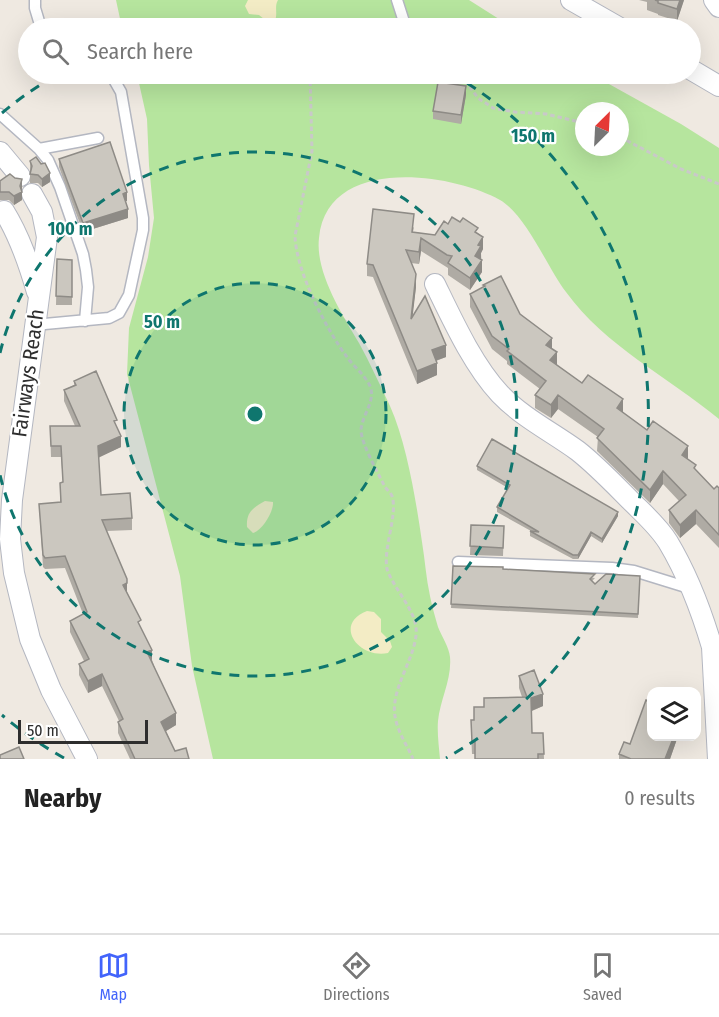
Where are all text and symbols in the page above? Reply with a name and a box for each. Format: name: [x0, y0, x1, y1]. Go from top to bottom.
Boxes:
search box: [18, 18, 701, 84]
icon: search: [39, 35, 72, 68]
text: Search here: [87, 38, 193, 65]
north arrow: [575, 102, 629, 156]
text: 150 m: [511, 125, 555, 147]
text: 100 m: [48, 218, 92, 240]
street label: Fairways Reach: [6, 307, 50, 439]
text: 50 m: [144, 311, 180, 333]
centre of rings: [245, 404, 265, 424]
map controls: [647, 687, 701, 741]
button: layers: [647, 687, 701, 741]
scale bar: [18, 717, 148, 744]
text: 50 m: [27, 721, 59, 740]
text: Nearby: [24, 783, 101, 814]
text: 0 results: [624, 786, 695, 810]
tab: Map: [97, 949, 130, 1004]
tab: Directions: [323, 949, 390, 1004]
tab: Saved: [583, 949, 622, 1004]

